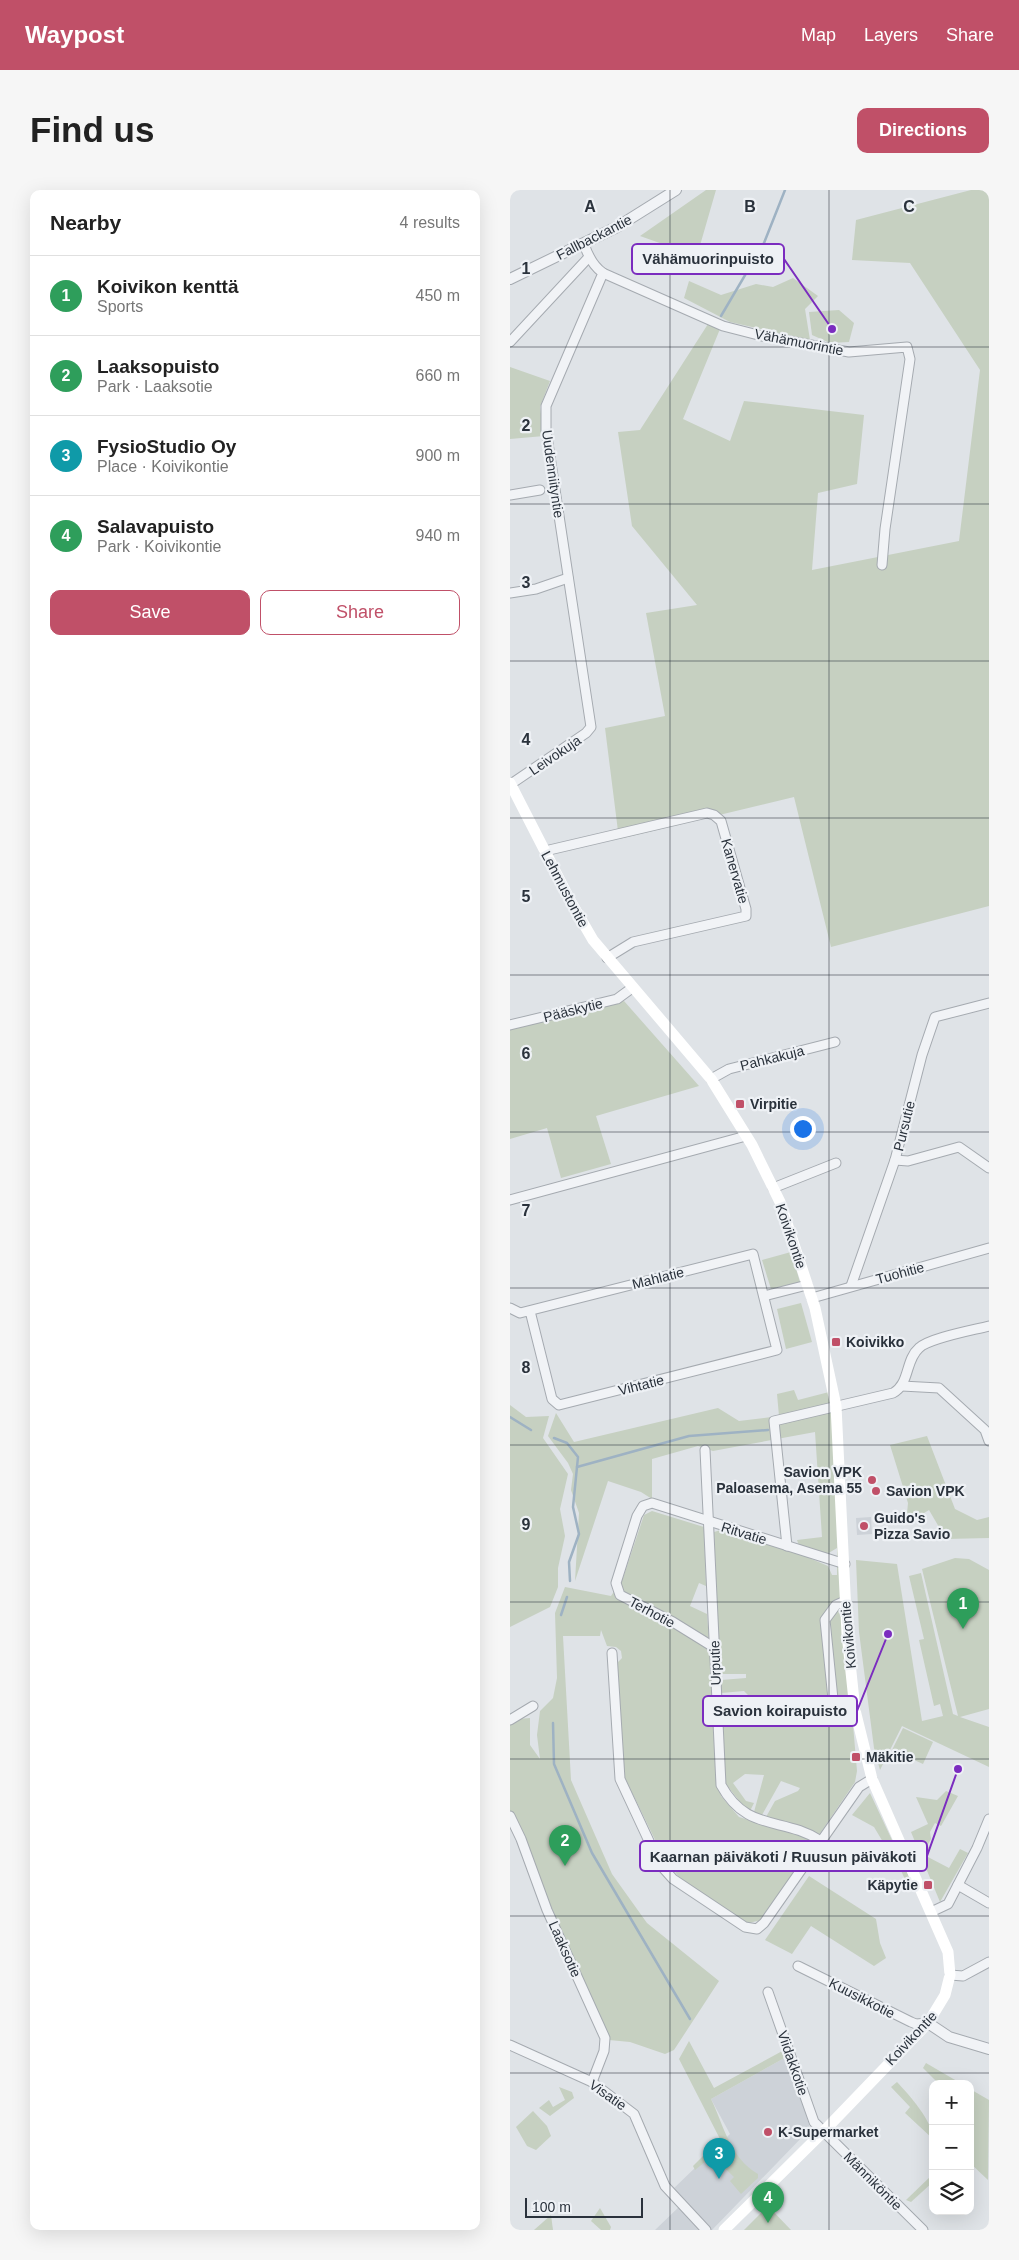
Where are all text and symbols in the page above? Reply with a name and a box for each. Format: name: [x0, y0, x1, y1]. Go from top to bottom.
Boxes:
text: Waypost: [25, 21, 124, 48]
text: Map: [801, 25, 836, 45]
text: Layers: [864, 25, 918, 45]
text: Share: [946, 25, 994, 45]
button: Directions: [857, 108, 989, 153]
text: Find us: [30, 110, 154, 149]
text: A: [584, 198, 596, 215]
text: B: [744, 198, 756, 215]
text: C: [903, 198, 915, 215]
text: Nearby: [50, 211, 121, 234]
street label: Fallbackantie: [554, 211, 635, 263]
text: 4 results: [400, 214, 460, 231]
callout: Vähämuorinpuisto: [632, 244, 784, 274]
text: Vähämuorinpuisto: [642, 250, 774, 267]
text: 1: [522, 260, 531, 277]
text: Koivikon kenttä: [97, 276, 238, 297]
text: 1: [62, 287, 70, 304]
text: 450 m: [416, 287, 460, 304]
text: Sports: [97, 298, 143, 315]
street label: Vähämuorintie: [753, 326, 845, 359]
text: Laaksopuisto: [97, 356, 219, 377]
text: 2: [62, 367, 70, 384]
text: 660 m: [416, 367, 460, 384]
text: Park · Laaksotie: [97, 378, 213, 395]
text: 2: [522, 417, 531, 434]
street label: Uudenniityntie: [539, 429, 567, 519]
text: FysioStudio Oy: [97, 436, 236, 457]
text: 3: [62, 447, 70, 464]
text: 900 m: [416, 447, 460, 464]
text: Place · Koivikontie: [97, 458, 229, 475]
text: Salavapuisto: [97, 516, 214, 537]
text: 4: [62, 527, 70, 544]
text: 940 m: [416, 527, 460, 544]
text: Park · Koivikontie: [97, 538, 222, 555]
text: 3: [522, 574, 531, 591]
button: Save: [50, 590, 250, 635]
button: Share: [260, 590, 460, 635]
text: 4: [522, 731, 531, 748]
street label: Leivokuja: [526, 732, 584, 778]
street label: Kanervatie: [718, 837, 752, 906]
street label: Lehmustontie: [538, 848, 592, 930]
text: 5: [522, 888, 531, 905]
street label: Pääskytie: [542, 995, 605, 1025]
street label: Pahkakuja: [738, 1042, 806, 1074]
text: 6: [522, 1045, 531, 1062]
place label: Virpitie: [750, 1096, 797, 1112]
marker: Virpitie: [734, 1098, 746, 1110]
street label: Pursutie: [890, 1099, 918, 1153]
your location: [790, 1116, 816, 1142]
street label: Koivikontie: [772, 1201, 810, 1271]
text: 7: [522, 1202, 531, 1219]
street label: Tuohitie: [874, 1259, 926, 1287]
street label: Mahlatie: [630, 1264, 686, 1292]
place label: Koivikko: [846, 1334, 904, 1350]
marker: Koivikko: [830, 1336, 842, 1348]
text: 8: [522, 1359, 531, 1376]
street label: Vihtatie: [617, 1372, 666, 1398]
place label: Savion VPK Paloasema, Asema 55: [716, 1464, 862, 1496]
marker: Savion VPK Paloasema, Asema 55: [866, 1474, 878, 1486]
place label: Savion VPK: [886, 1483, 965, 1499]
marker: Savion VPK: [870, 1485, 882, 1497]
place label: Guido's Pizza Savio: [874, 1510, 950, 1542]
text: 9: [522, 1516, 531, 1533]
street label: Ritvatie: [719, 1519, 769, 1548]
marker: Guido's Pizza Savio: [858, 1520, 870, 1532]
pin: 1: [947, 1588, 979, 1629]
street label: Terhotie: [626, 1593, 678, 1631]
street label: Koivikontie: [837, 1600, 859, 1669]
street label: Urputie: [706, 1640, 724, 1686]
callout: Savion koirapuisto: [703, 1696, 857, 1726]
text: Savion koirapuisto: [713, 1702, 847, 1719]
place label: Mäkitie: [866, 1749, 914, 1765]
marker: Mäkitie: [850, 1751, 862, 1763]
pin: 2: [549, 1825, 581, 1866]
callout: Kaarnan päiväkoti / Ruusun päiväkoti: [640, 1841, 927, 1871]
text: Kaarnan päiväkoti / Ruusun päiväkoti: [650, 1848, 916, 1865]
place label: Käpytie: [867, 1877, 918, 1893]
marker: Käpytie: [922, 1879, 934, 1891]
street label: Laaksotie: [546, 1918, 585, 1980]
street label: Kuusikkotie: [826, 1975, 898, 2021]
street label: Koivikontie: [882, 2008, 940, 2068]
street label: Viidakkotie: [774, 2029, 812, 2098]
street label: Visatie: [586, 2076, 630, 2114]
map controls: [929, 2080, 974, 2215]
button: +: [929, 2080, 974, 2125]
place label: K-Supermarket: [778, 2124, 879, 2140]
button: −: [929, 2125, 974, 2170]
marker: K-Supermarket: [762, 2126, 774, 2138]
pin: 3: [703, 2138, 735, 2179]
street label: Männiköntie: [841, 2149, 905, 2213]
button: layers: [929, 2170, 974, 2215]
pin: 4: [752, 2182, 784, 2223]
scale bar: [525, 2195, 642, 2218]
text: 100 m: [532, 2199, 571, 2215]

